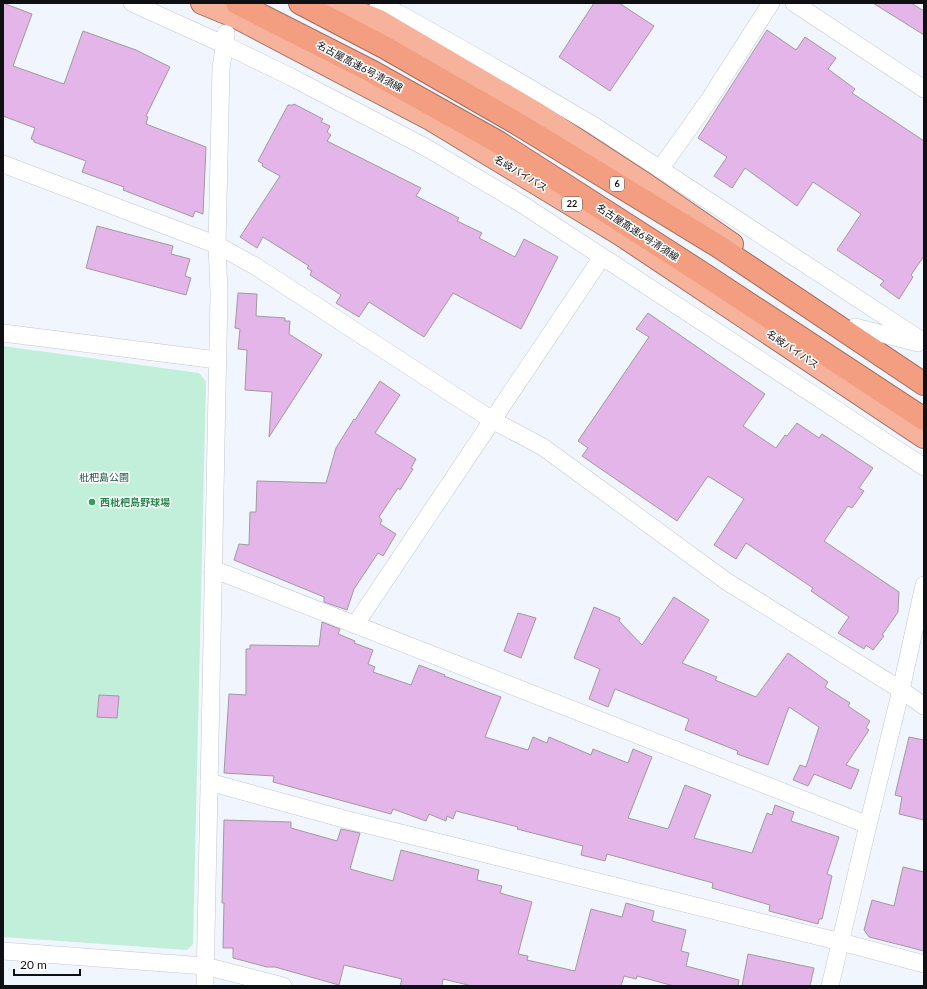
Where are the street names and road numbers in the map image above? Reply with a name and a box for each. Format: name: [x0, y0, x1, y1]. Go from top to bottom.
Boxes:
street label: 名古屋高速6号清須線: [315, 38, 405, 94]
street label: 名岐バイパス: [492, 152, 550, 194]
road number: 6: [610, 177, 624, 191]
road number: 22: [562, 197, 582, 211]
street label: 名古屋高速6号清須線: [595, 201, 681, 263]
street label: 名岐バイパス: [765, 327, 821, 371]

